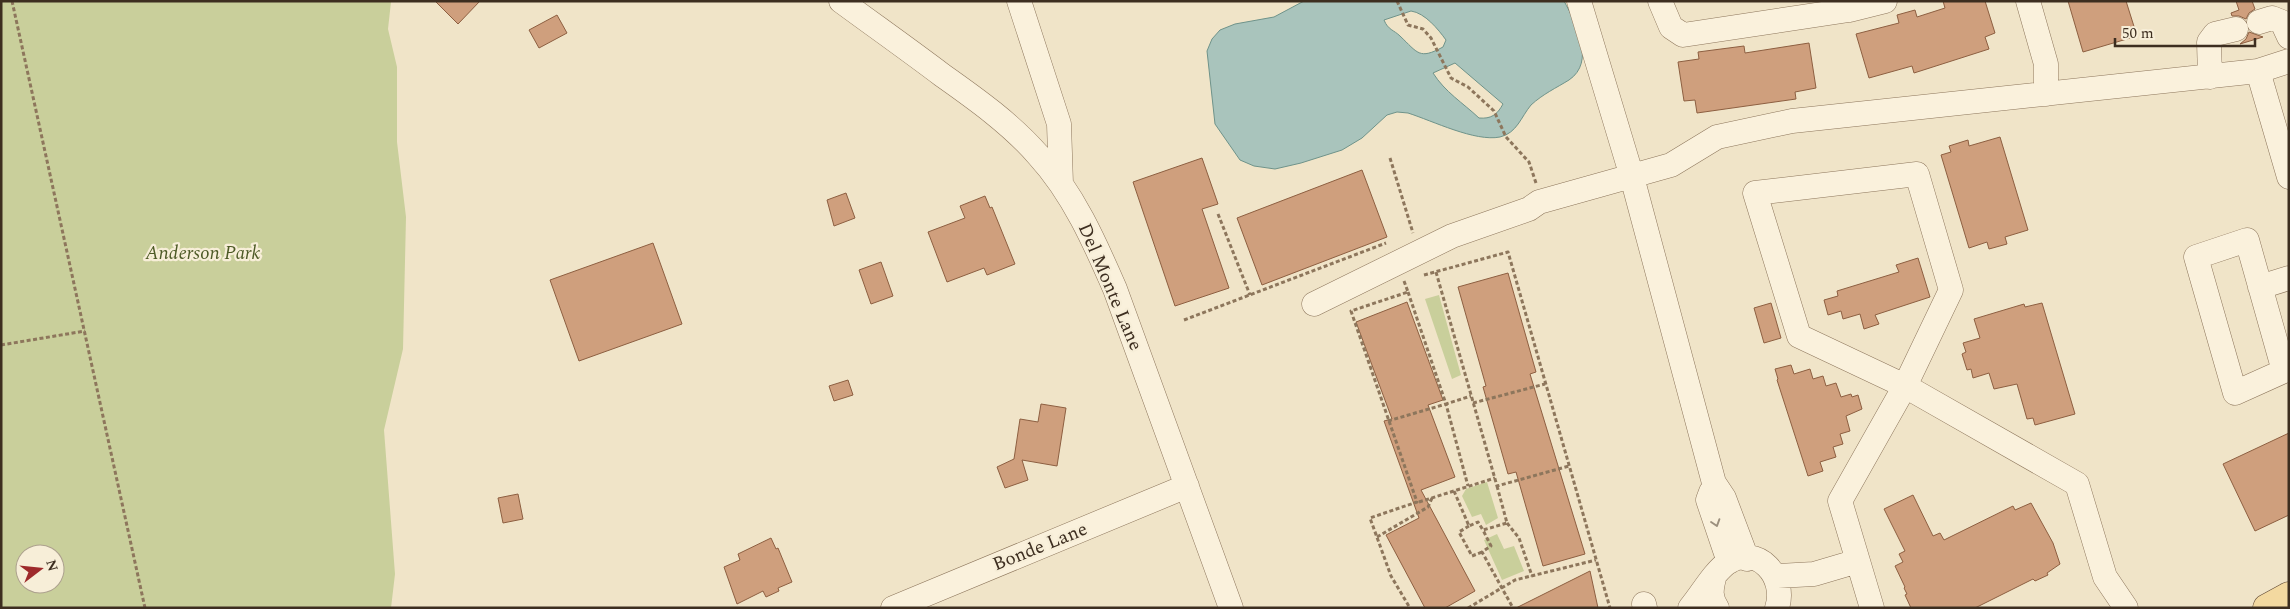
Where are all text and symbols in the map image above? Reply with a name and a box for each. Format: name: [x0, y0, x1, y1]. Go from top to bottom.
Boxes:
scale bar: [2115, 15, 2255, 47]
text: 50 m: [2122, 22, 2154, 45]
street label: Del Monte Lane: [1070, 219, 1150, 355]
park label: Anderson Park: [145, 239, 261, 268]
street label: Bonde Lane: [988, 515, 1092, 579]
one-way arrow: [1710, 518, 1720, 527]
north arrow: [15, 544, 65, 594]
text: N: [40, 557, 64, 574]

